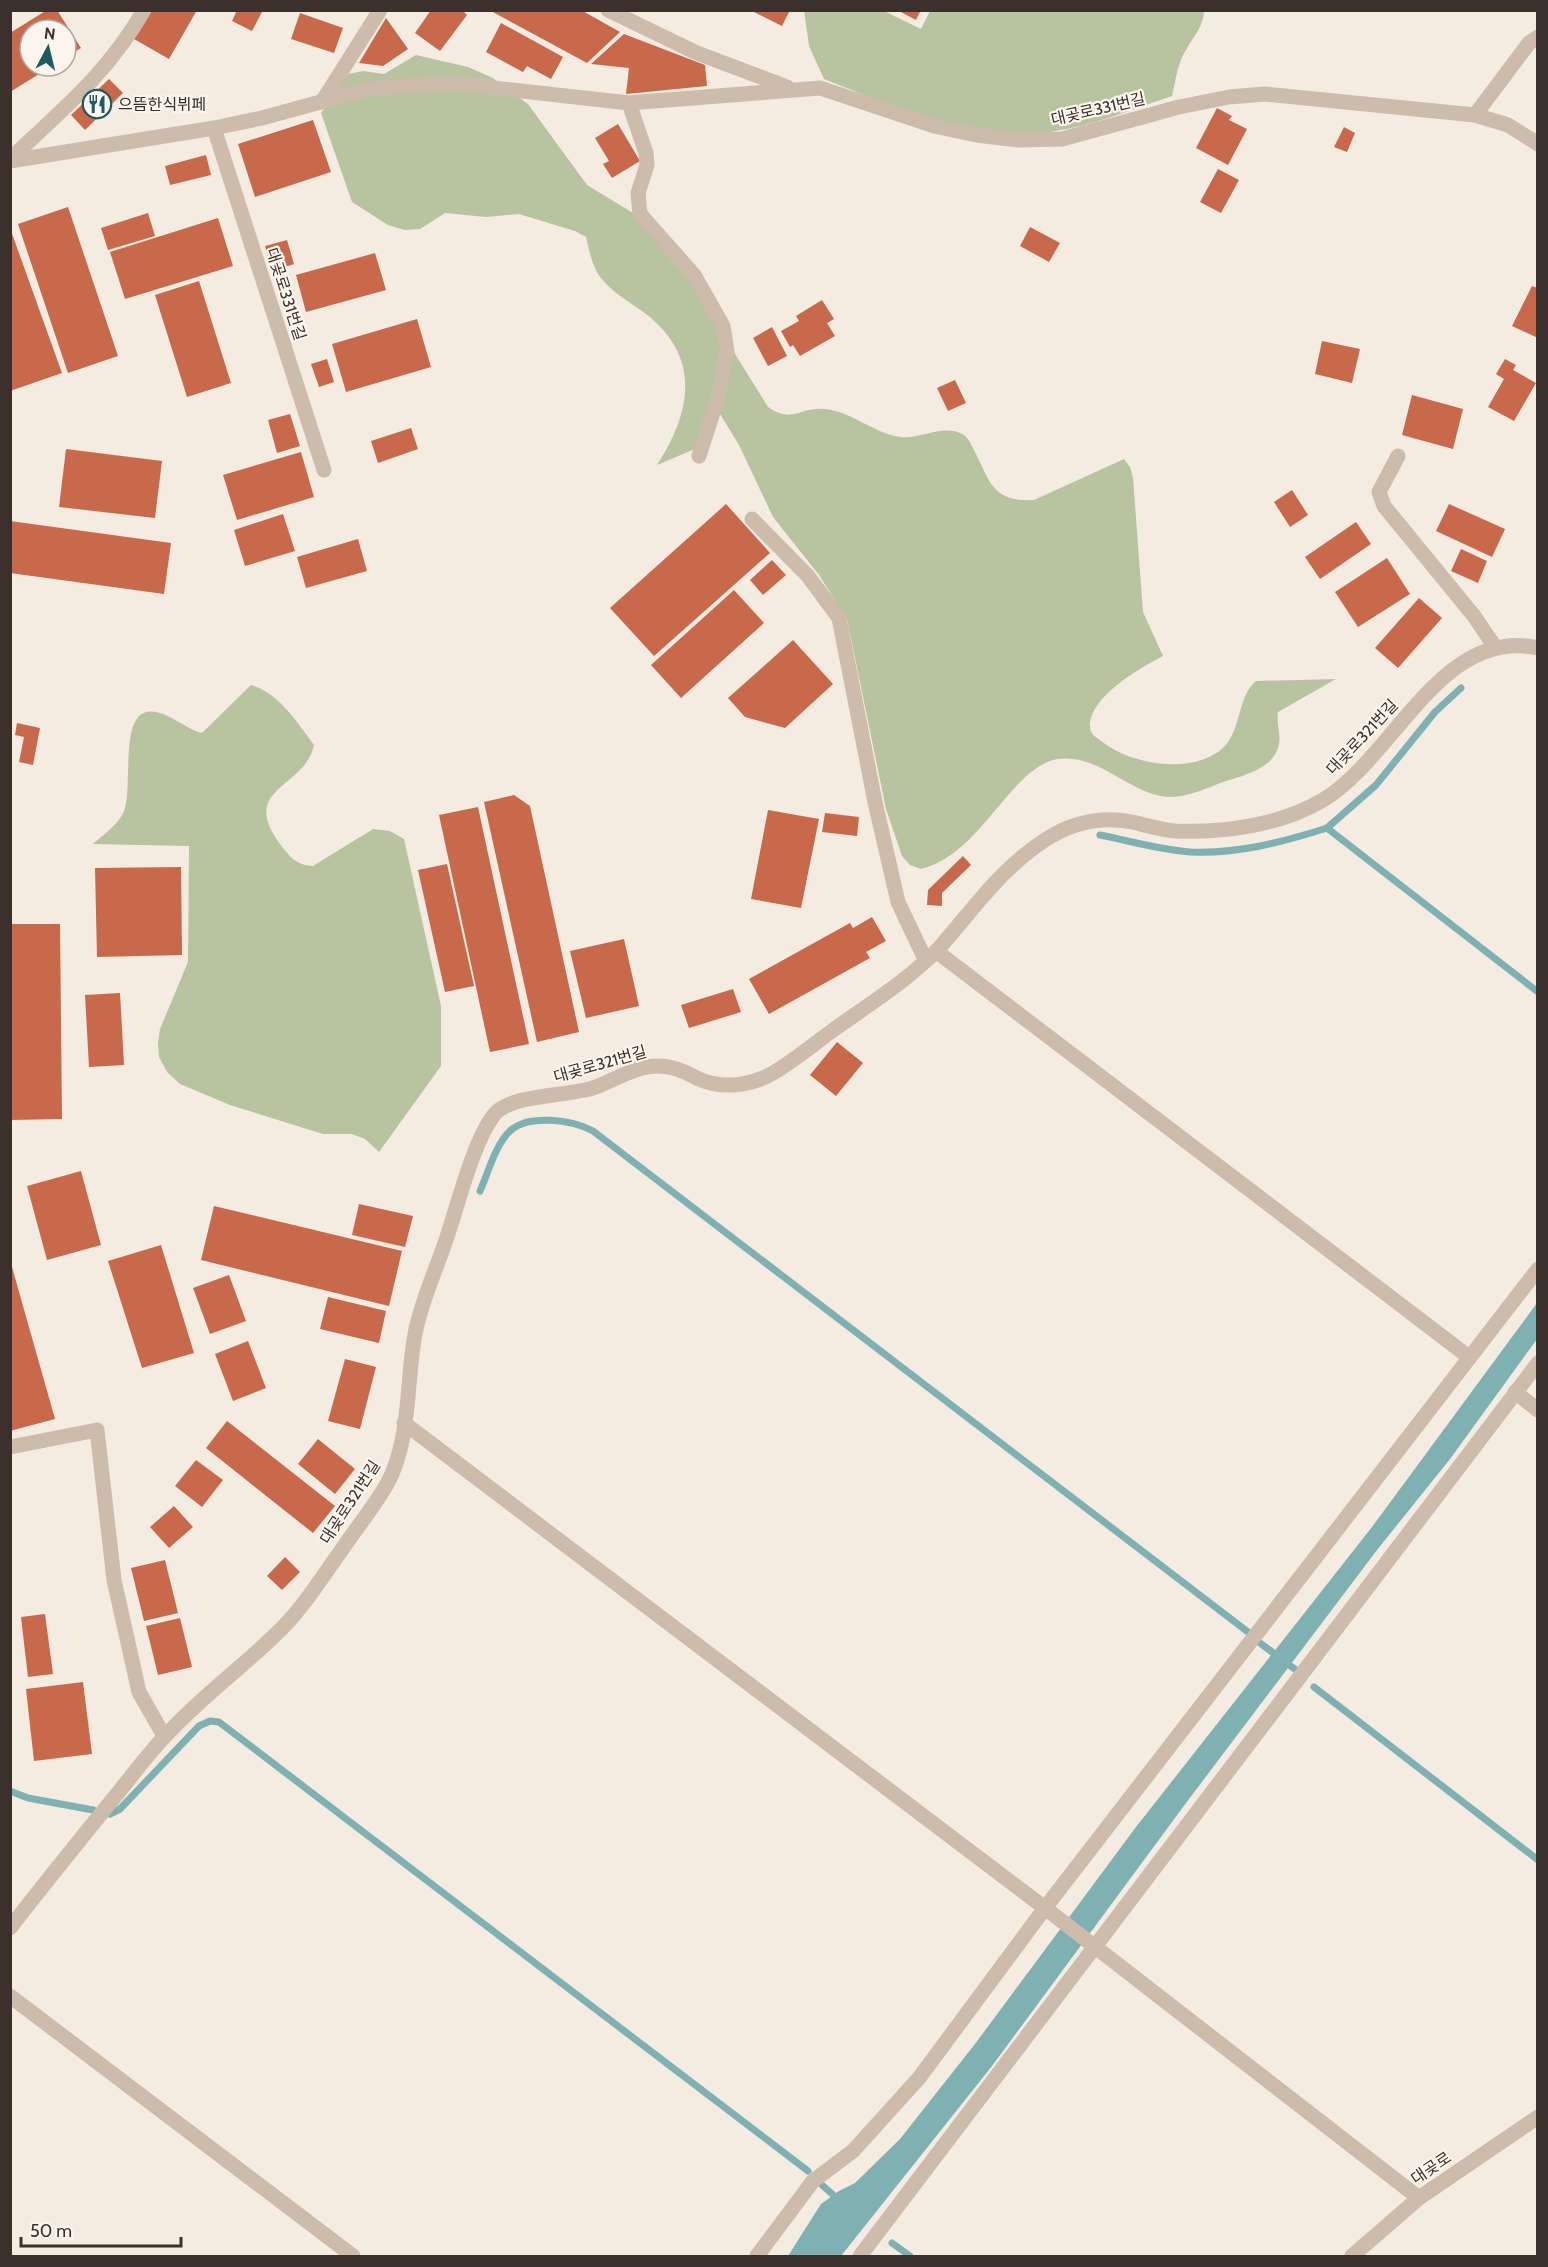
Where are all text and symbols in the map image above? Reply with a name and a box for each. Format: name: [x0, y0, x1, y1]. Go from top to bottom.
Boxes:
north arrow: [18, 18, 78, 78]
text: N: [43, 23, 57, 44]
restaurant icon: 으뜸한식뷔페: [81, 88, 113, 120]
street label: 대곶로331번길: [1049, 89, 1147, 129]
place label: 으뜸한식뷔페: [118, 95, 206, 114]
street label: 대곶로331번길: [262, 245, 310, 343]
street label: 대곶로321번길: [1322, 695, 1402, 779]
street label: 대곶로321번길: [551, 1042, 649, 1086]
street label: 대곶로321번길: [316, 1457, 384, 1547]
street label: 대곶로: [1407, 2148, 1455, 2188]
scale bar: [21, 2210, 182, 2248]
text: 50 m: [30, 2220, 72, 2242]

